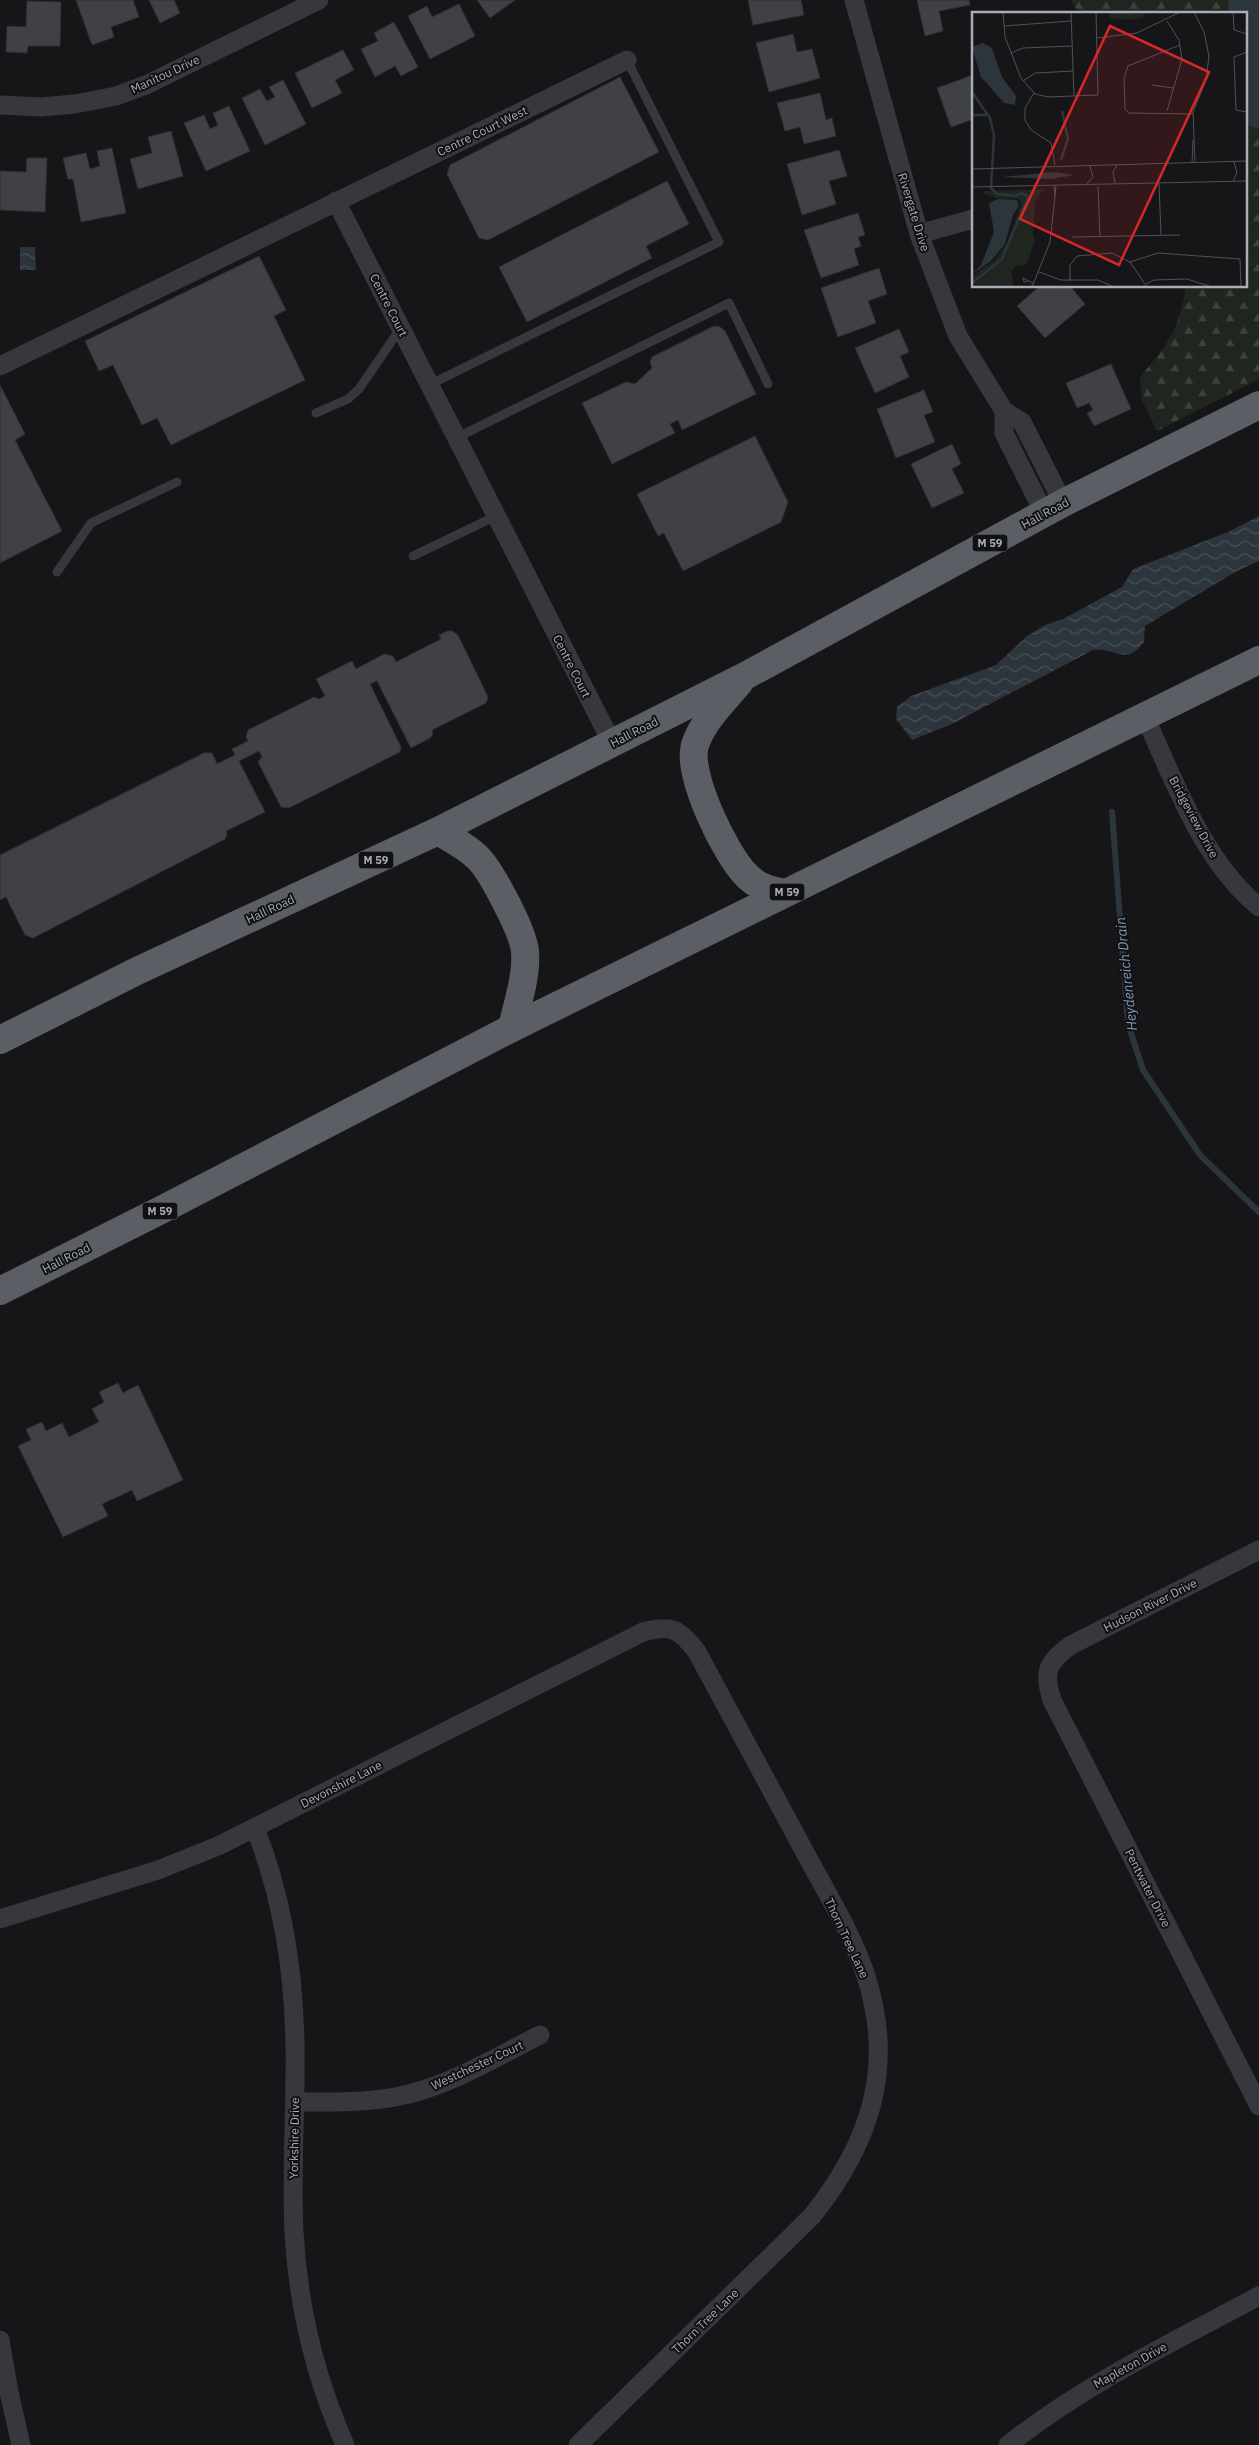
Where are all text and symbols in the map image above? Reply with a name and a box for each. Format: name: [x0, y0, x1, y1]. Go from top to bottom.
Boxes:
inset map: [972, 12, 1246, 288]
street label: Manitou Drive: [128, 51, 202, 97]
street label: Centre Court West: [434, 103, 530, 159]
street label: Rivergate Drive: [895, 171, 933, 253]
street label: Centre Court: [367, 271, 411, 339]
street label: Hall Road: [1019, 494, 1071, 532]
road number: M 59: [972, 534, 1008, 552]
street label: Centre Court: [550, 632, 594, 700]
street label: Hall Road: [608, 714, 660, 750]
street label: Bridgeview Drive: [1166, 774, 1222, 861]
road number: M 59: [358, 852, 394, 868]
road number: M 59: [770, 884, 804, 900]
street label: Hall Road: [243, 891, 297, 927]
water label: Heydenreich Drain: [1111, 916, 1141, 1032]
road number: M 59: [142, 1202, 178, 1220]
street label: Hall Road: [40, 1240, 92, 1276]
street label: Hudson River Drive: [1101, 1575, 1199, 1635]
street label: Devonshire Lane: [298, 1757, 384, 1811]
street label: Pentwater Drive: [1122, 1846, 1174, 1930]
street label: Thorn Tree Lane: [822, 1895, 872, 1981]
street label: Westchester Court: [429, 2037, 525, 2093]
street label: Yorkshire Drive: [286, 2097, 302, 2179]
street label: Thorn Tree Lane: [669, 2285, 742, 2357]
street label: Mapleton Drive: [1091, 2339, 1170, 2391]

